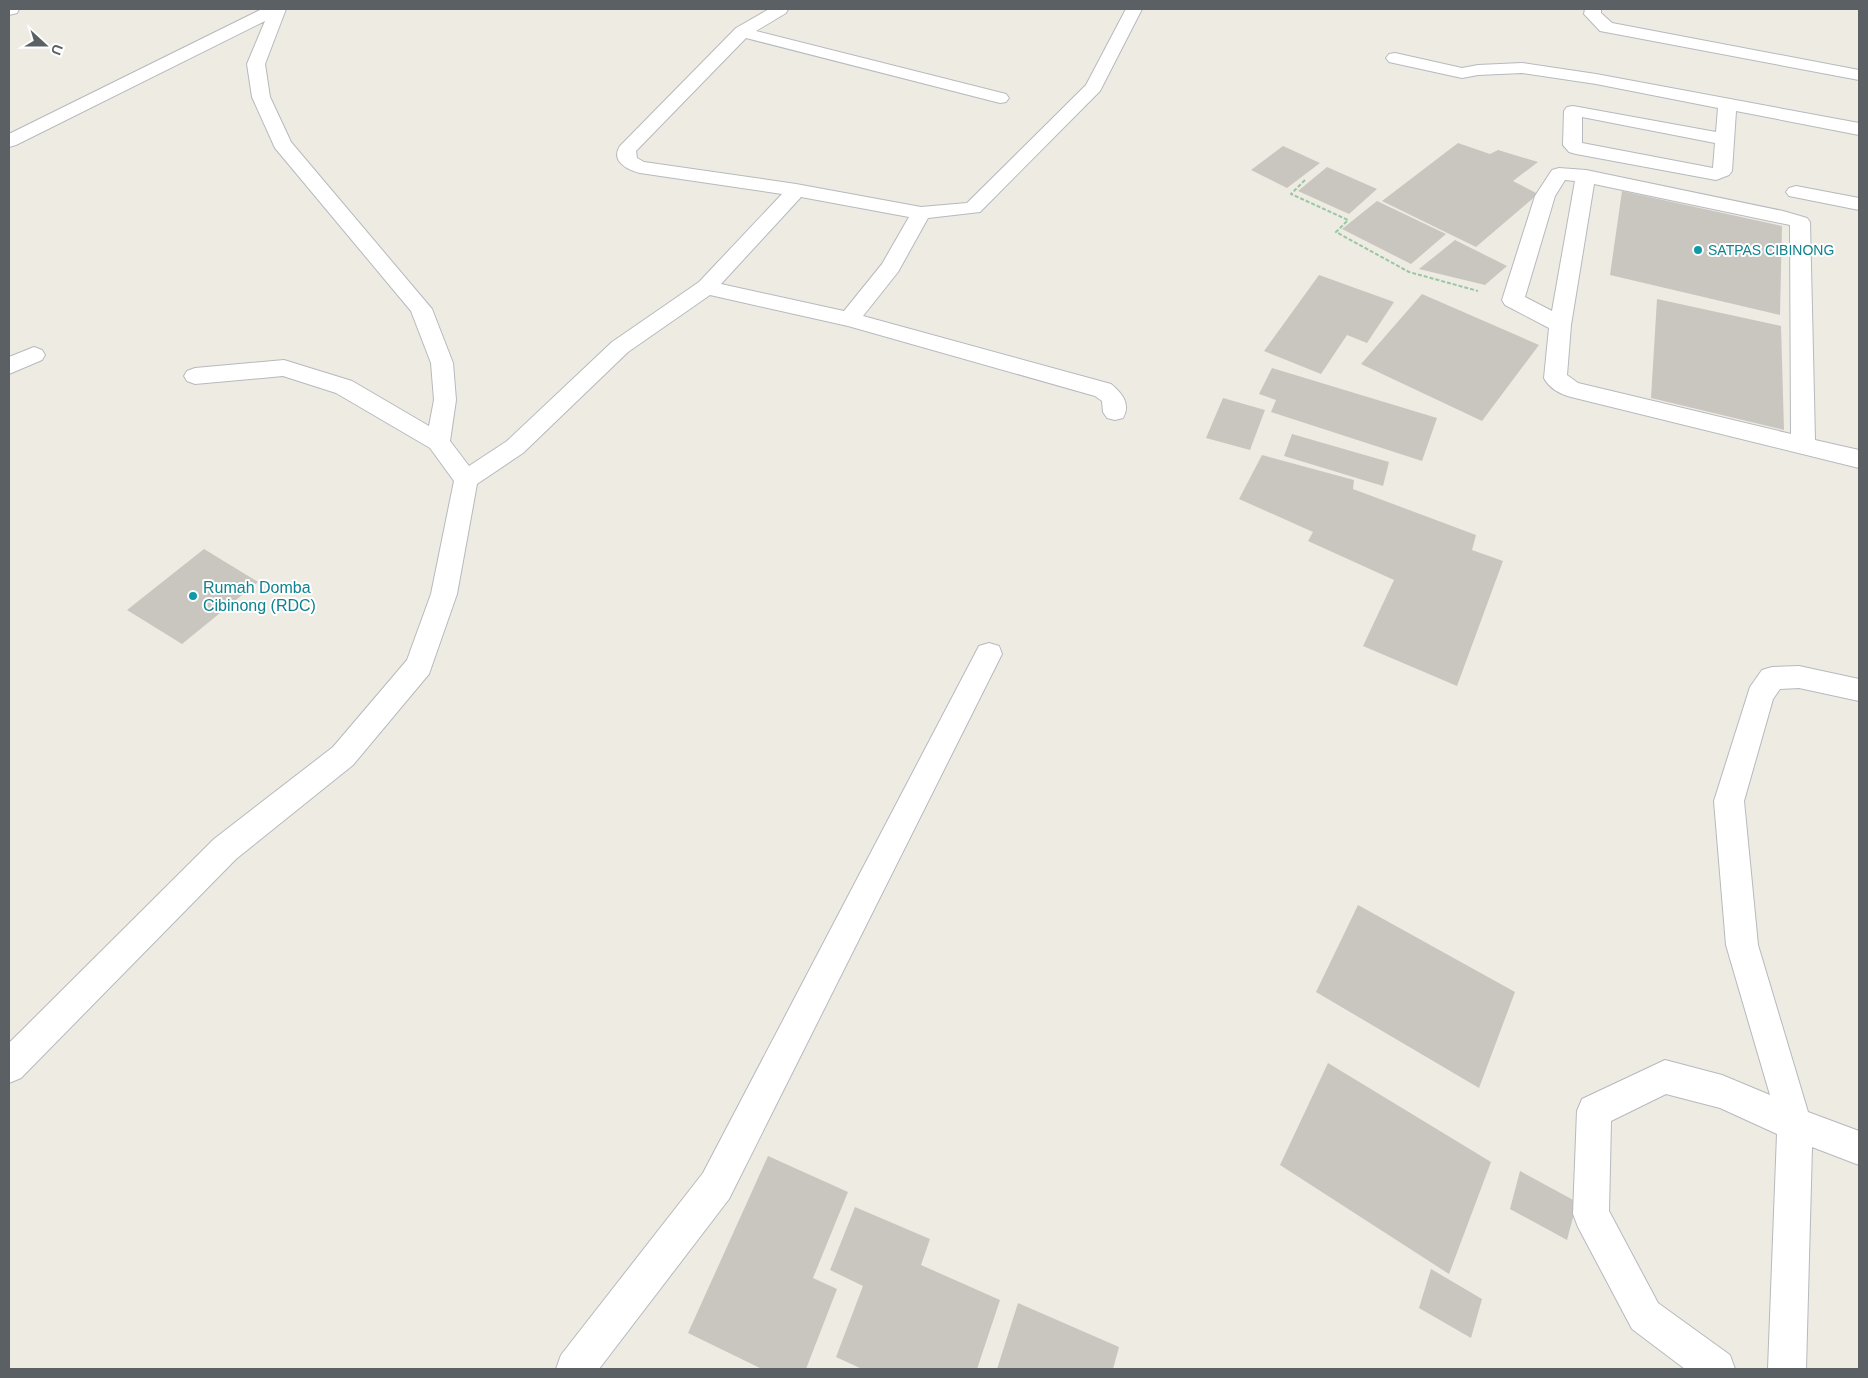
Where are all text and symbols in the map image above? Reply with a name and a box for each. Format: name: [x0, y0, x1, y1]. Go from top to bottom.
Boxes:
north arrow: [20, 20, 70, 70]
text: U: [48, 42, 66, 57]
place label: SATPAS CIBINONG: [1708, 242, 1834, 258]
marker: SATPAS CIBINONG: [1692, 244, 1704, 256]
place label: Rumah Domba Cibinong (RDC): [203, 579, 316, 614]
marker: Rumah Domba Cibinong (RDC): [187, 590, 199, 602]

